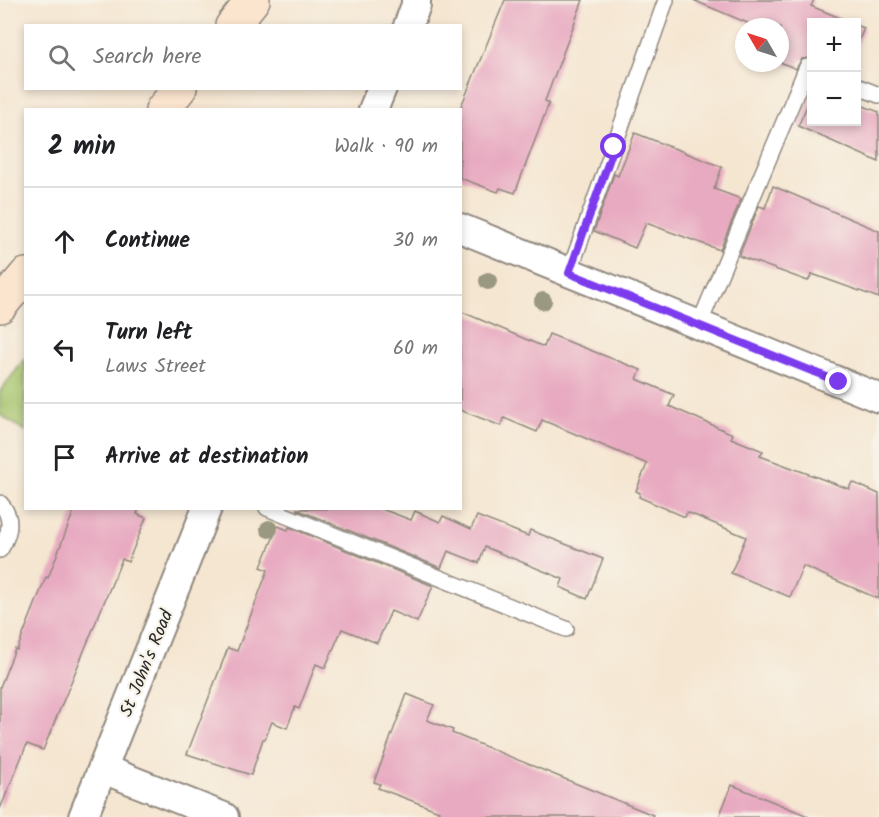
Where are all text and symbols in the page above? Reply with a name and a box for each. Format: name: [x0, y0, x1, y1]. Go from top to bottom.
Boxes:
north arrow: [735, 18, 789, 72]
map controls: [807, 18, 861, 126]
button: +: [807, 18, 861, 72]
search box: [24, 24, 462, 90]
text: Search here: [93, 40, 201, 75]
icon: search: [45, 41, 78, 74]
button: −: [807, 72, 861, 126]
text: 2 min: [48, 126, 116, 168]
text: Walk · 90 m: [334, 131, 438, 163]
route start: [600, 133, 626, 159]
text: Continue: [105, 224, 190, 259]
icon: ahead: [48, 225, 81, 258]
text: 30 m: [393, 225, 438, 257]
text: Turn left: [105, 316, 192, 351]
icon: left: [48, 333, 81, 366]
text: 60 m: [393, 333, 438, 365]
text: Laws Street: [105, 351, 206, 383]
route end: [825, 368, 851, 394]
text: Arrive at destination: [105, 440, 308, 475]
icon: arrive: [48, 441, 81, 474]
street label: St John's Road: [113, 605, 182, 721]

